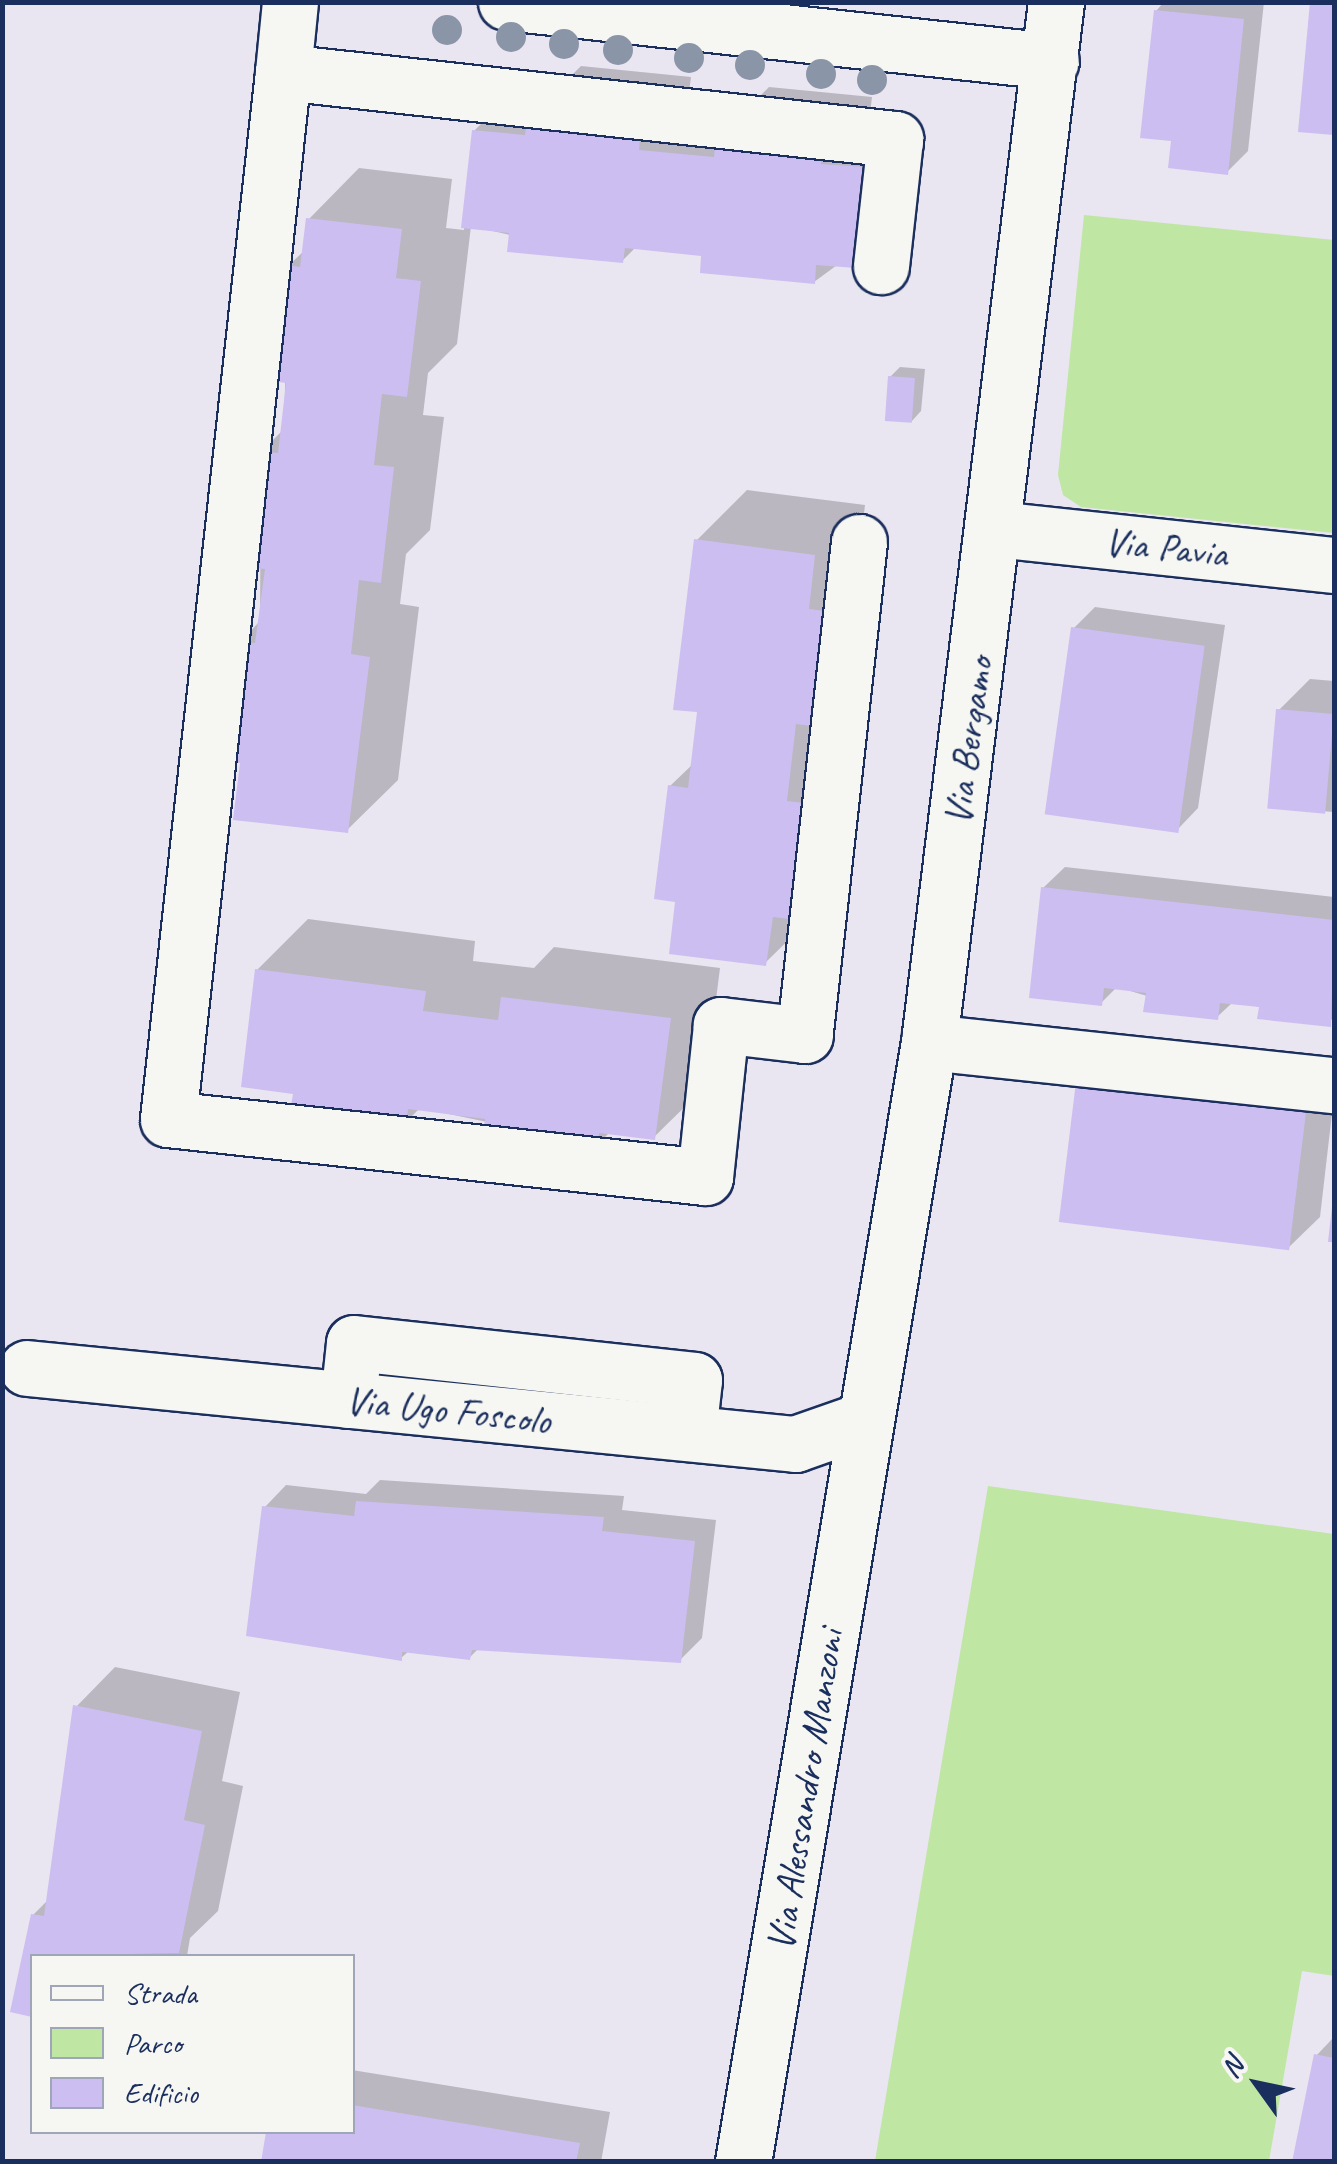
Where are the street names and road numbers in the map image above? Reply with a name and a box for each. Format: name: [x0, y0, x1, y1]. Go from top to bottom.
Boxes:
street label: Via Pavia: [1102, 517, 1230, 577]
street label: Via Bergamo: [933, 655, 1003, 827]
street label: Via Ugo Foscolo: [344, 1375, 552, 1445]
street label: Via Alessandro Manzoni: [756, 1626, 854, 1954]

